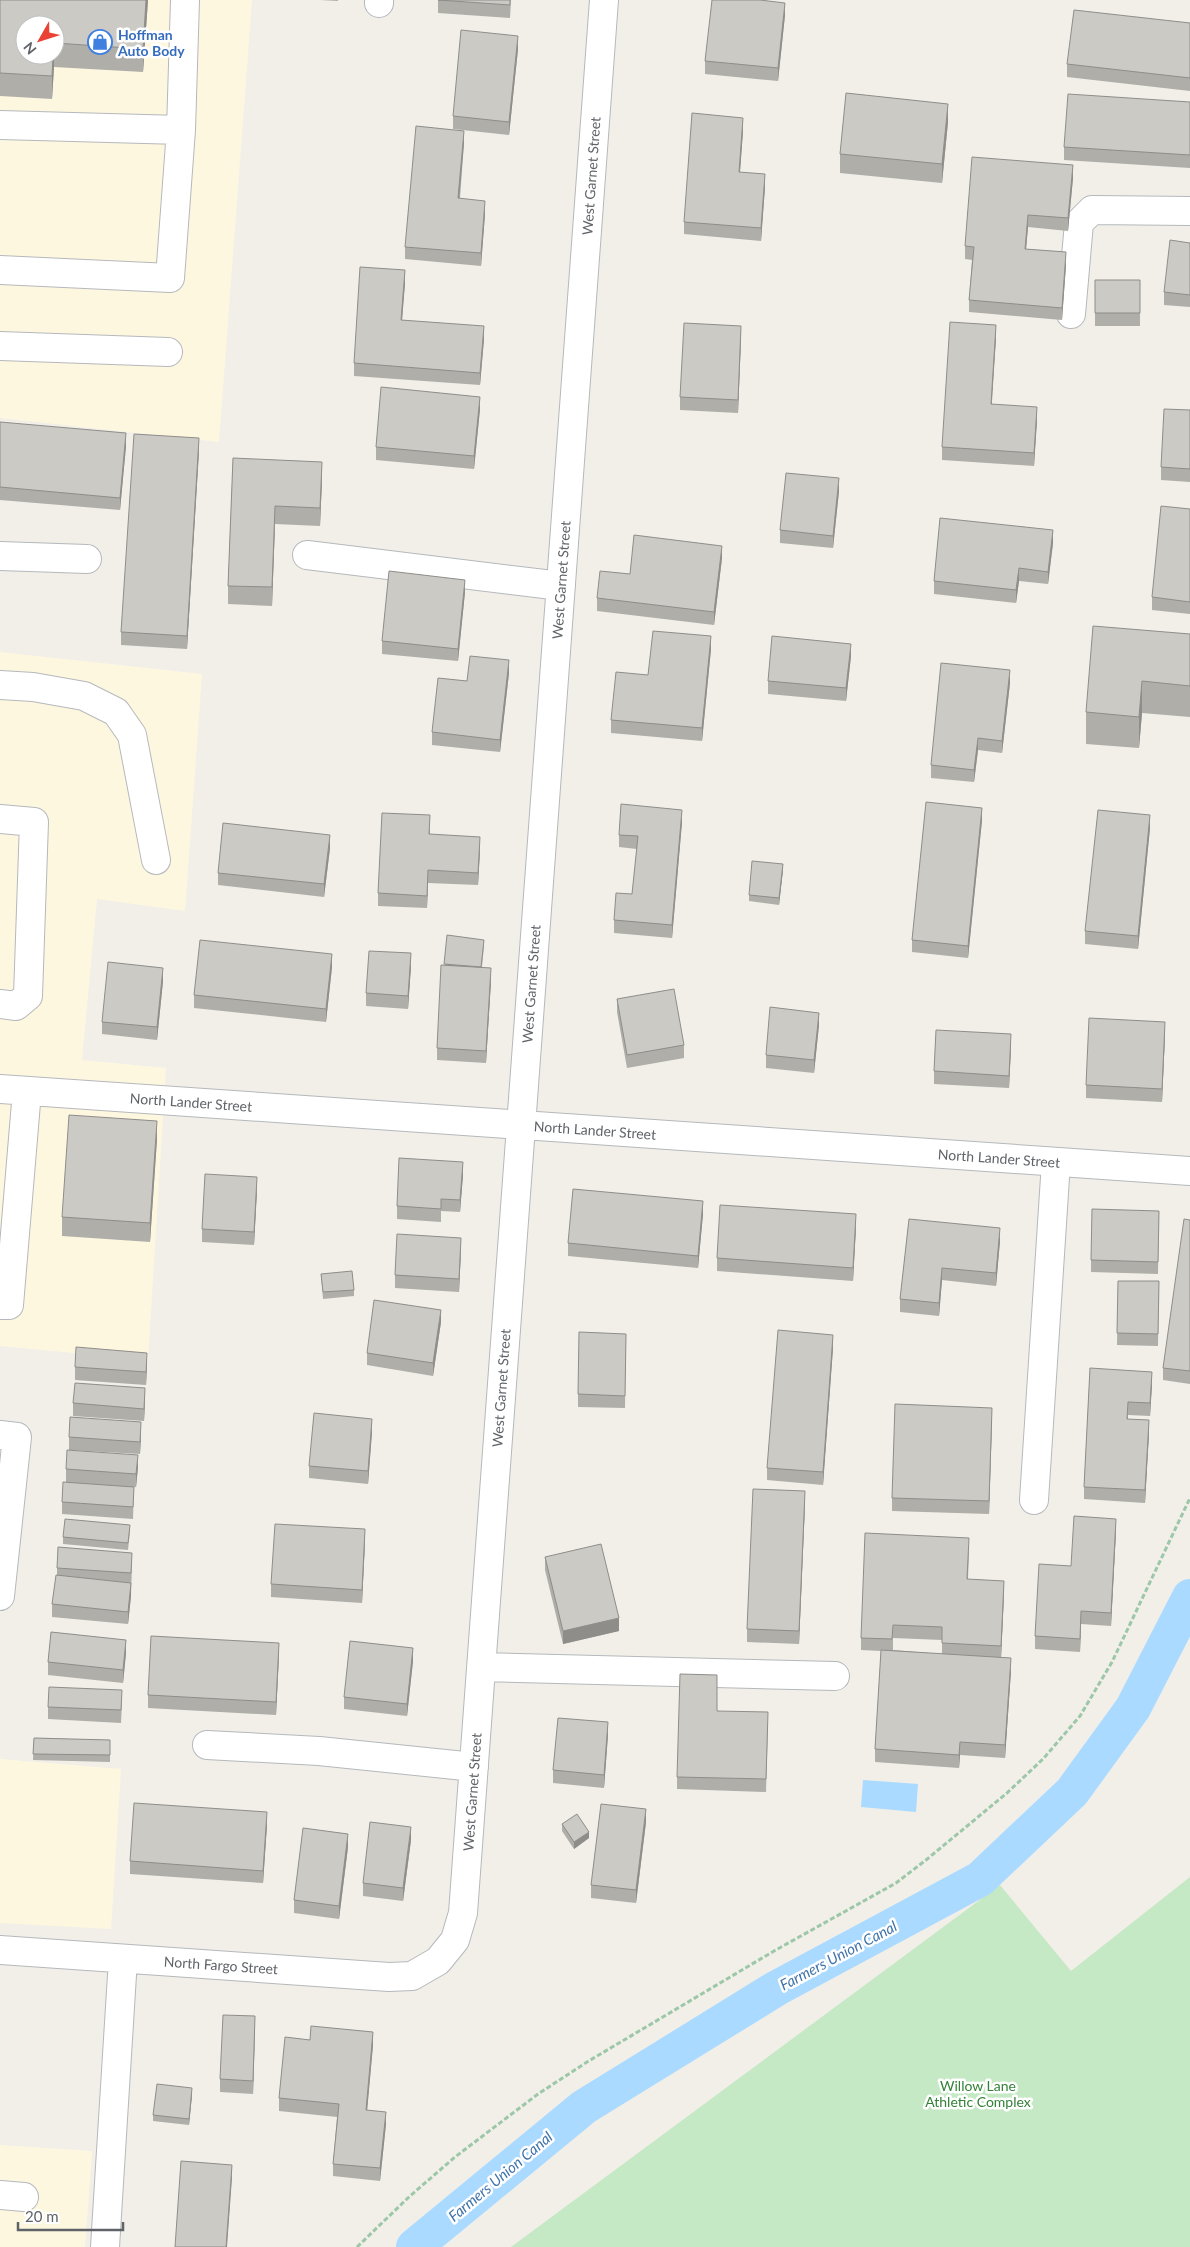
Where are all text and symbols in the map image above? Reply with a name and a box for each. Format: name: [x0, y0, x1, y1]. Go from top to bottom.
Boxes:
north arrow: [15, 15, 65, 65]
place label: Hoffman Auto Body: [117, 26, 185, 59]
shop icon: Hoffman Auto Body: [87, 29, 113, 55]
text: N: [20, 39, 40, 58]
street label: West Garnet Street: [578, 116, 604, 236]
street label: West Garnet Street: [548, 520, 574, 640]
street label: West Garnet Street: [518, 924, 544, 1044]
street label: North Lander Street: [129, 1089, 253, 1115]
street label: North Lander Street: [533, 1117, 657, 1143]
street label: North Lander Street: [937, 1145, 1061, 1171]
street label: West Garnet Street: [488, 1328, 514, 1448]
street label: West Garnet Street: [459, 1732, 485, 1852]
water label: Farmers Union Canal: [776, 1916, 900, 1993]
street label: North Fargo Street: [163, 1953, 279, 1977]
park label: Willow Lane Athletic Complex: [925, 2077, 1031, 2110]
water label: Farmers Union Canal: [444, 2127, 556, 2225]
scale bar: [18, 2200, 122, 2232]
text: 20 m: [25, 2207, 59, 2225]

